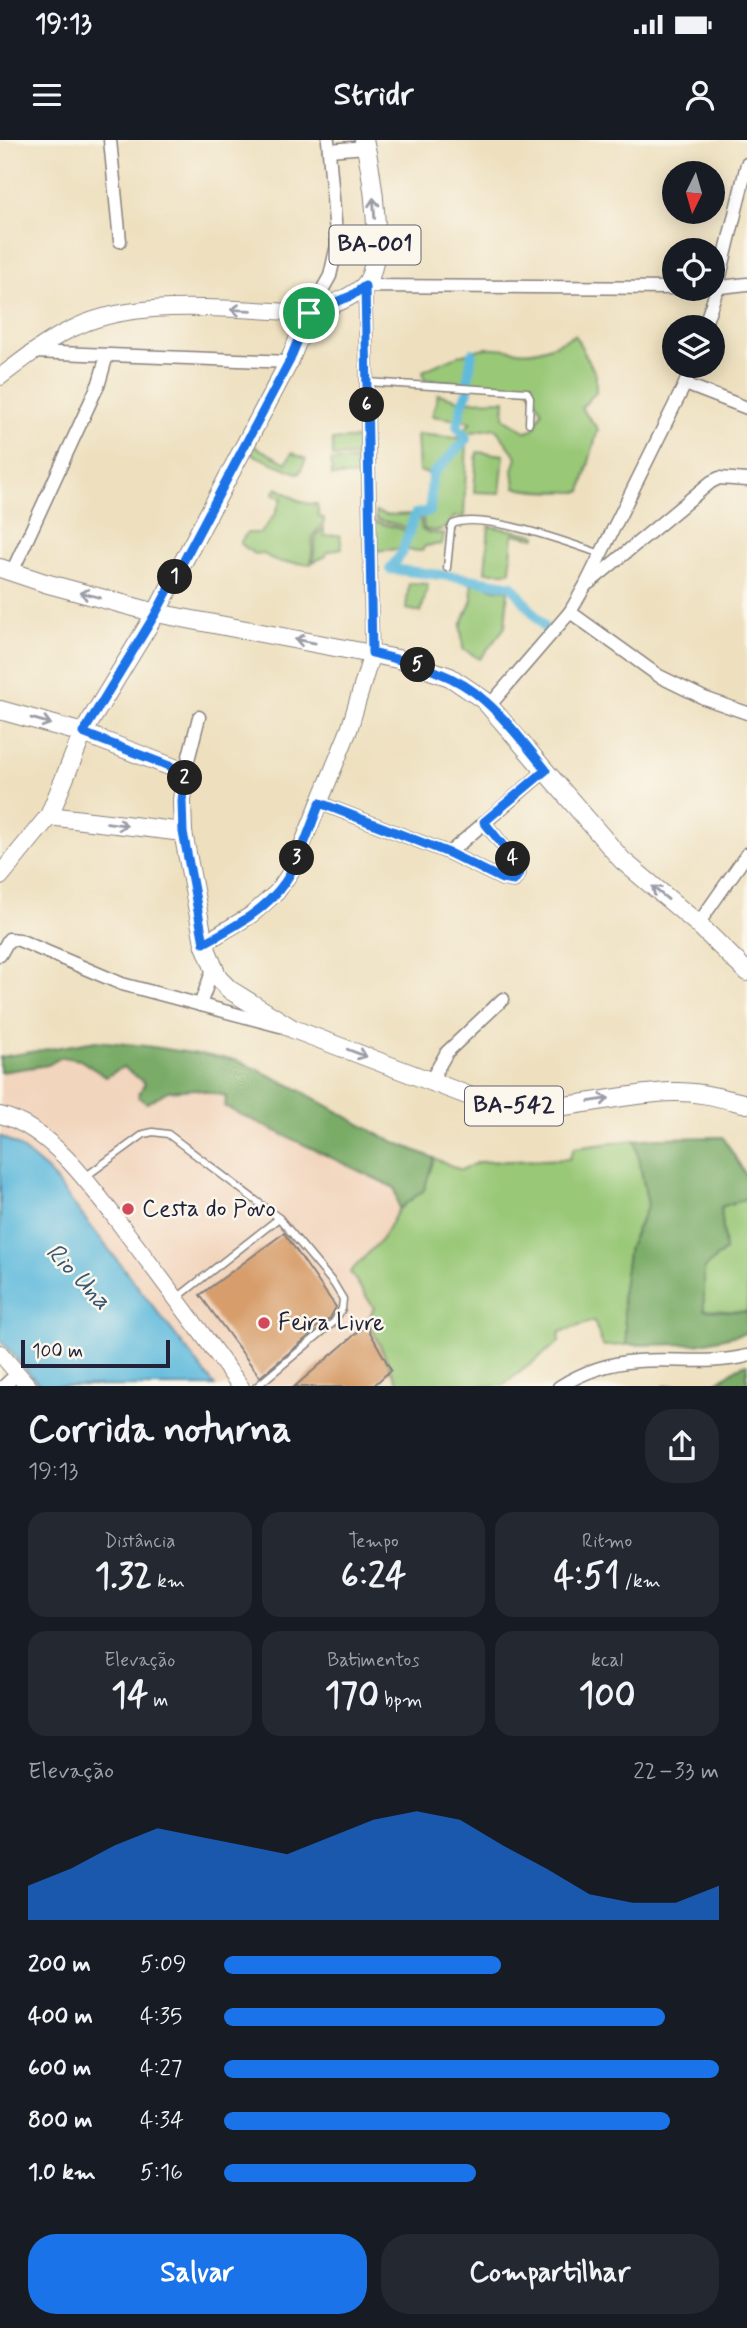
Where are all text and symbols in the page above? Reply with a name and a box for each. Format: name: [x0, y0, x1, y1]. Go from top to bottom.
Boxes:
text: 19:13: [35, 8, 92, 42]
text: Stridr: [334, 74, 413, 116]
icon: menu: [28, 76, 66, 114]
icon: person: [681, 76, 719, 114]
north arrow: [662, 161, 724, 224]
map controls: [662, 161, 725, 378]
one-way arrow: [368, 197, 381, 220]
road number: BA-001: [330, 226, 420, 264]
button: locate: [662, 238, 725, 301]
pin: [279, 283, 339, 343]
icon: arrive: [290, 294, 328, 332]
one-way arrow: [230, 304, 253, 317]
button: layers: [662, 315, 725, 378]
pin: 6: [350, 387, 384, 422]
text: 6: [362, 392, 371, 417]
pin: 1: [158, 560, 192, 594]
text: 1: [170, 564, 179, 589]
one-way arrow: [79, 588, 101, 601]
one-way arrow: [294, 634, 317, 647]
pin: 5: [400, 648, 436, 682]
text: 5: [412, 652, 423, 677]
one-way arrow: [30, 716, 52, 729]
pin: 2: [168, 760, 202, 796]
text: 2: [180, 765, 189, 790]
one-way arrow: [105, 818, 128, 831]
pin: 3: [280, 840, 314, 876]
pin: 4: [496, 842, 530, 876]
text: 3: [292, 845, 301, 870]
text: 4: [507, 846, 518, 871]
one-way arrow: [652, 886, 670, 901]
one-way arrow: [346, 1048, 368, 1061]
road number: BA-542: [465, 1086, 563, 1126]
one-way arrow: [587, 1093, 610, 1106]
place label: Cesta do Povo: [142, 1194, 276, 1225]
marker: Cesta do Povo: [120, 1201, 136, 1217]
water label: Rio Una: [38, 1236, 118, 1318]
place label: Feira Livre: [278, 1308, 384, 1339]
marker: Feira Livre: [256, 1315, 272, 1331]
scale bar: [21, 1338, 170, 1369]
text: 100 m: [32, 1339, 83, 1364]
text: Corrida noturna: [28, 1406, 292, 1455]
button: share: [645, 1409, 719, 1483]
text: 19:13: [28, 1457, 78, 1487]
text: Distância: [104, 1529, 176, 1554]
text: Tempo: [348, 1529, 399, 1554]
text: Ritmo: [582, 1529, 632, 1554]
text: 1.32: [95, 1554, 152, 1600]
text: 6:24: [341, 1554, 406, 1600]
text: 4:51: [554, 1554, 619, 1600]
text: km: [152, 1569, 185, 1594]
text: /km: [619, 1569, 661, 1594]
text: Elevação: [104, 1648, 175, 1673]
text: Batimentos: [327, 1648, 420, 1673]
text: kcal: [591, 1648, 623, 1673]
text: 14: [111, 1673, 148, 1719]
text: 170: [325, 1673, 379, 1719]
text: 100: [579, 1673, 636, 1719]
text: m: [148, 1688, 168, 1713]
text: bpm: [379, 1688, 422, 1713]
text: Elevação: [28, 1757, 114, 1787]
text: 22–33 m: [633, 1757, 719, 1787]
text: 200 m: [28, 1950, 91, 1980]
text: 5:09: [140, 1950, 187, 1980]
text: 400 m: [28, 2002, 93, 2032]
text: 4:35: [140, 2002, 182, 2032]
text: 600 m: [28, 2054, 91, 2084]
text: 4:27: [140, 2054, 182, 2084]
text: 800 m: [28, 2106, 92, 2136]
text: 4:34: [140, 2106, 184, 2136]
text: 1.0 km: [28, 2158, 96, 2188]
text: 5:16: [140, 2158, 183, 2188]
button: Salvar: [28, 2234, 367, 2314]
button: Compartilhar: [381, 2234, 719, 2314]

